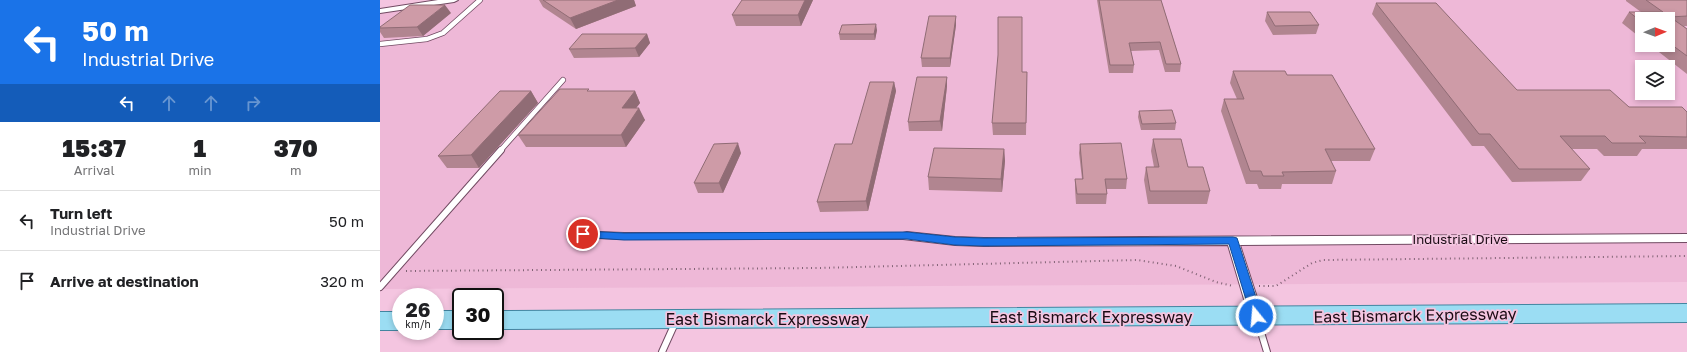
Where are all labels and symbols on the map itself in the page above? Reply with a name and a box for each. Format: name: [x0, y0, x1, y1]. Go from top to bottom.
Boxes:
north arrow: [1635, 12, 1675, 52]
pin: [566, 217, 600, 251]
street label: Industrial Drive: [1412, 231, 1508, 247]
speed limit sign: 30: [452, 288, 504, 340]
position arrow: [1235, 295, 1277, 337]
street label: East Bismarck Expressway: [1313, 303, 1517, 327]
street label: East Bismarck Expressway: [989, 307, 1193, 327]
street label: East Bismarck Expressway: [665, 309, 869, 329]

